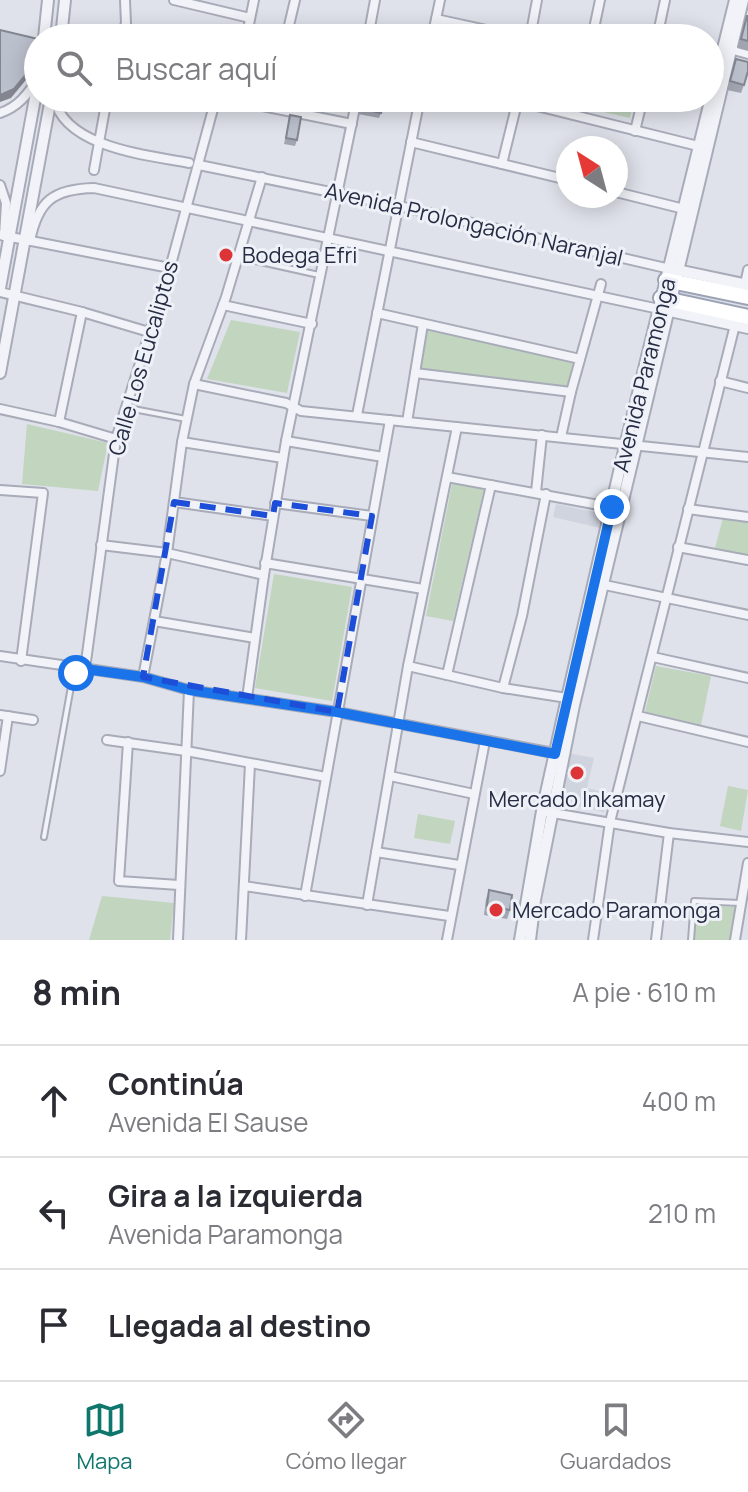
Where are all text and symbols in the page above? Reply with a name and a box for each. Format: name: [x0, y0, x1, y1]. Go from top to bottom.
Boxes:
search box: [24, 24, 724, 112]
icon: search: [52, 46, 96, 90]
text: Buscar aquí: [116, 48, 277, 89]
north arrow: [556, 136, 628, 208]
street label: Avenida Prolongación Naranjal: [322, 175, 626, 273]
place label: Bodega Efri: [242, 240, 357, 270]
marker: Bodega Efri: [217, 246, 235, 264]
street label: Calle Los Eucaliptos: [101, 257, 185, 459]
street label: Avenida Paramonga: [605, 275, 683, 475]
route end: [594, 489, 630, 525]
route start: [58, 655, 94, 691]
marker: Mercado Inkamay: [568, 764, 586, 782]
place label: Mercado Inkamay: [489, 784, 666, 814]
place label: Mercado Paramonga: [512, 895, 720, 925]
marker: Mercado Paramonga: [487, 901, 505, 919]
text: 8 min: [32, 969, 121, 1015]
text: A pie · 610 m: [572, 974, 716, 1010]
text: Continúa: [108, 1063, 244, 1104]
icon: ahead: [32, 1079, 76, 1123]
text: 400 m: [642, 1083, 716, 1119]
text: Avenida El Sause: [108, 1104, 308, 1140]
text: Gira a la izquierda: [108, 1175, 363, 1216]
icon: left: [32, 1191, 76, 1235]
text: 210 m: [648, 1195, 716, 1231]
text: Avenida Paramonga: [108, 1216, 343, 1252]
icon: arrive: [32, 1303, 76, 1347]
text: Llegada al destino: [108, 1305, 371, 1346]
tab: Mapa: [77, 1398, 133, 1476]
tab: Cómo llegar: [286, 1398, 407, 1476]
tab: Guardados: [560, 1398, 671, 1476]

